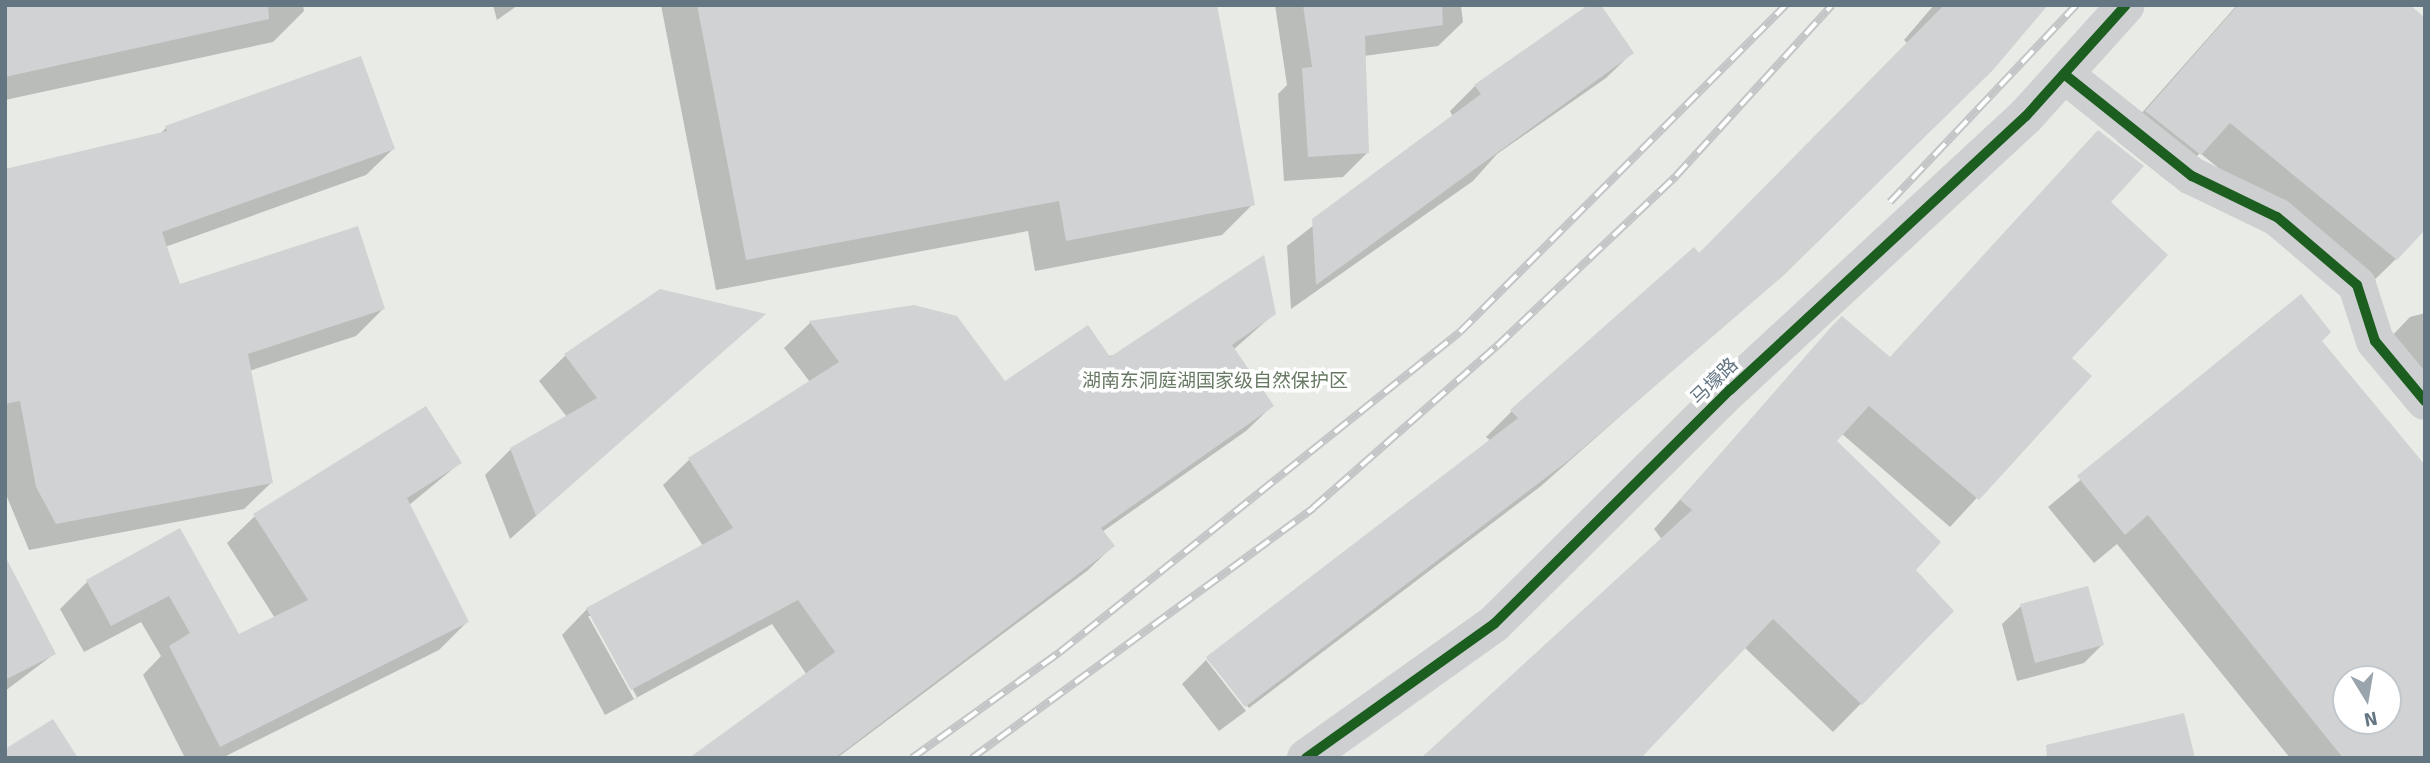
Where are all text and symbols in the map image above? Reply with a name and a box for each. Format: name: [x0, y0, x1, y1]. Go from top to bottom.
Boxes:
street label: 马壕路: [1687, 354, 1743, 410]
park label: 湖南东洞庭湖国家级自然保护区: [1082, 371, 1348, 393]
north arrow: [2332, 665, 2402, 735]
text: N: [2362, 706, 2379, 732]

